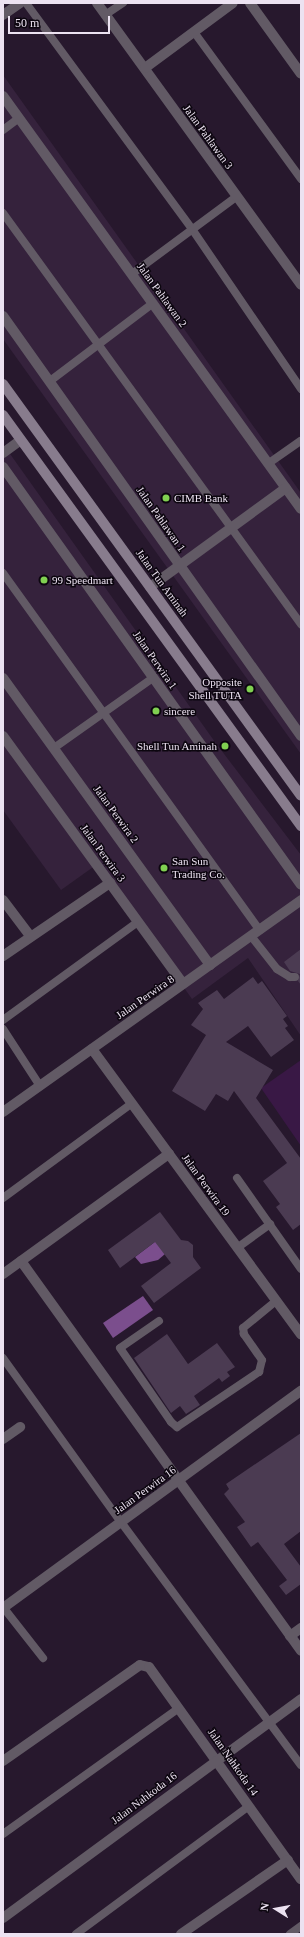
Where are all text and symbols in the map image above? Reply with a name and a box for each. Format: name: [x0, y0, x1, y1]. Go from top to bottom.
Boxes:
scale bar: [10, 8, 112, 34]
text: 50 m: [15, 16, 39, 30]
street label: Jalan Pahlawan 3: [180, 102, 236, 172]
street label: Jalan Pahlawan 2: [134, 260, 190, 330]
street label: Jalan Pahlawan 1: [134, 484, 188, 554]
place label: CIMB Bank: [174, 491, 228, 505]
marker: CIMB Bank: [161, 493, 171, 503]
street label: Jalan Tun Aminah: [133, 546, 191, 620]
place label: 99 Speedmart: [52, 573, 113, 587]
marker: 99 Speedmart: [39, 575, 49, 585]
street label: Jalan Perwira 1: [130, 628, 180, 692]
place label: Opposite Shell TUTA: [188, 676, 242, 702]
marker: Opposite Shell TUTA: [245, 684, 255, 694]
place label: sincere: [164, 704, 195, 718]
marker: sincere: [151, 706, 161, 716]
place label: Shell Tun Aminah: [136, 739, 217, 753]
marker: Shell Tun Aminah: [220, 741, 230, 751]
street label: Jalan Perwira 2: [91, 783, 141, 845]
street label: Jalan Perwira 3: [78, 822, 128, 884]
place label: San Sun Trading Co.: [172, 855, 225, 881]
marker: San Sun Trading Co.: [159, 863, 169, 873]
street label: Jalan Perwira 8: [113, 972, 177, 1022]
street label: Jalan Perwira 19: [179, 1151, 233, 1219]
street label: Jalan Perwira 16: [111, 1463, 179, 1517]
street label: Jalan Nahkoda 14: [205, 1726, 261, 1798]
street label: Jalan Nahkoda 16: [109, 1769, 179, 1827]
north arrow: [256, 1889, 296, 1929]
text: N: [258, 1902, 271, 1912]

